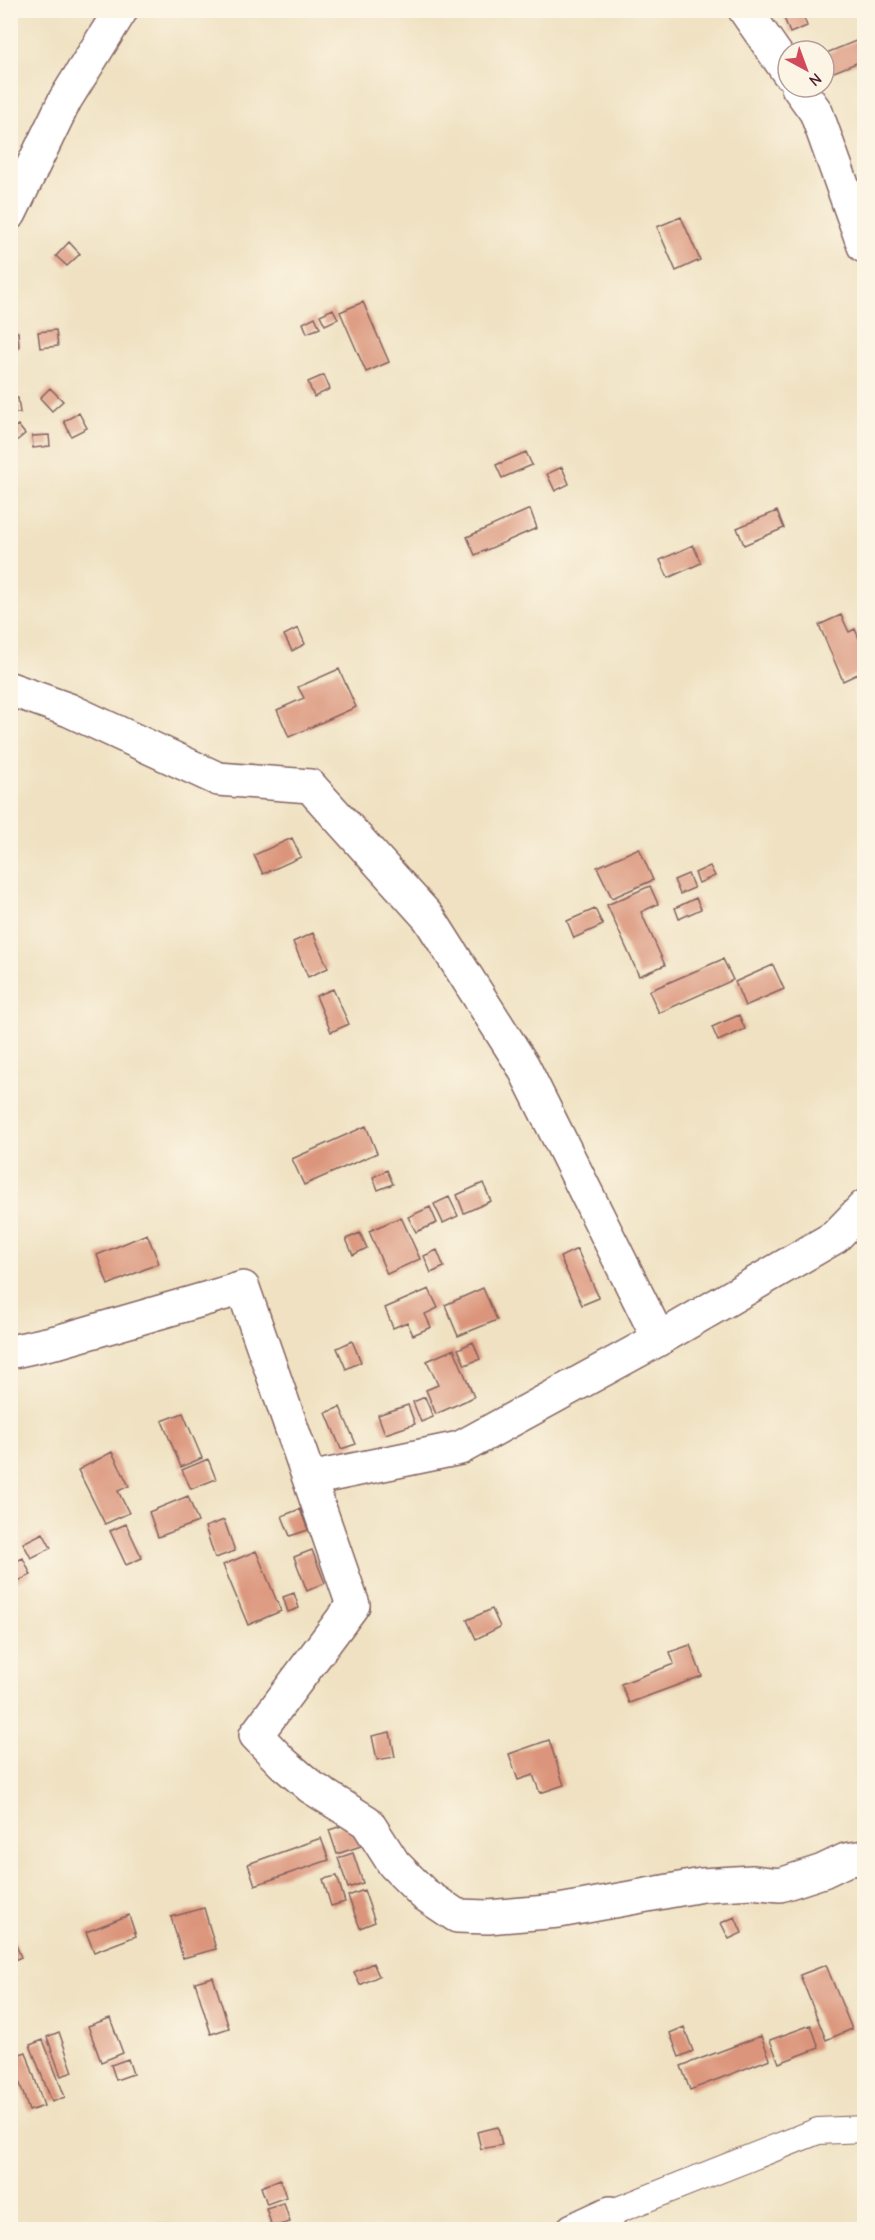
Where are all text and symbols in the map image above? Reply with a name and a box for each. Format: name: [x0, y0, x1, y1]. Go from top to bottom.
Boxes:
north arrow: [776, 39, 836, 99]
text: N: [805, 69, 825, 90]

